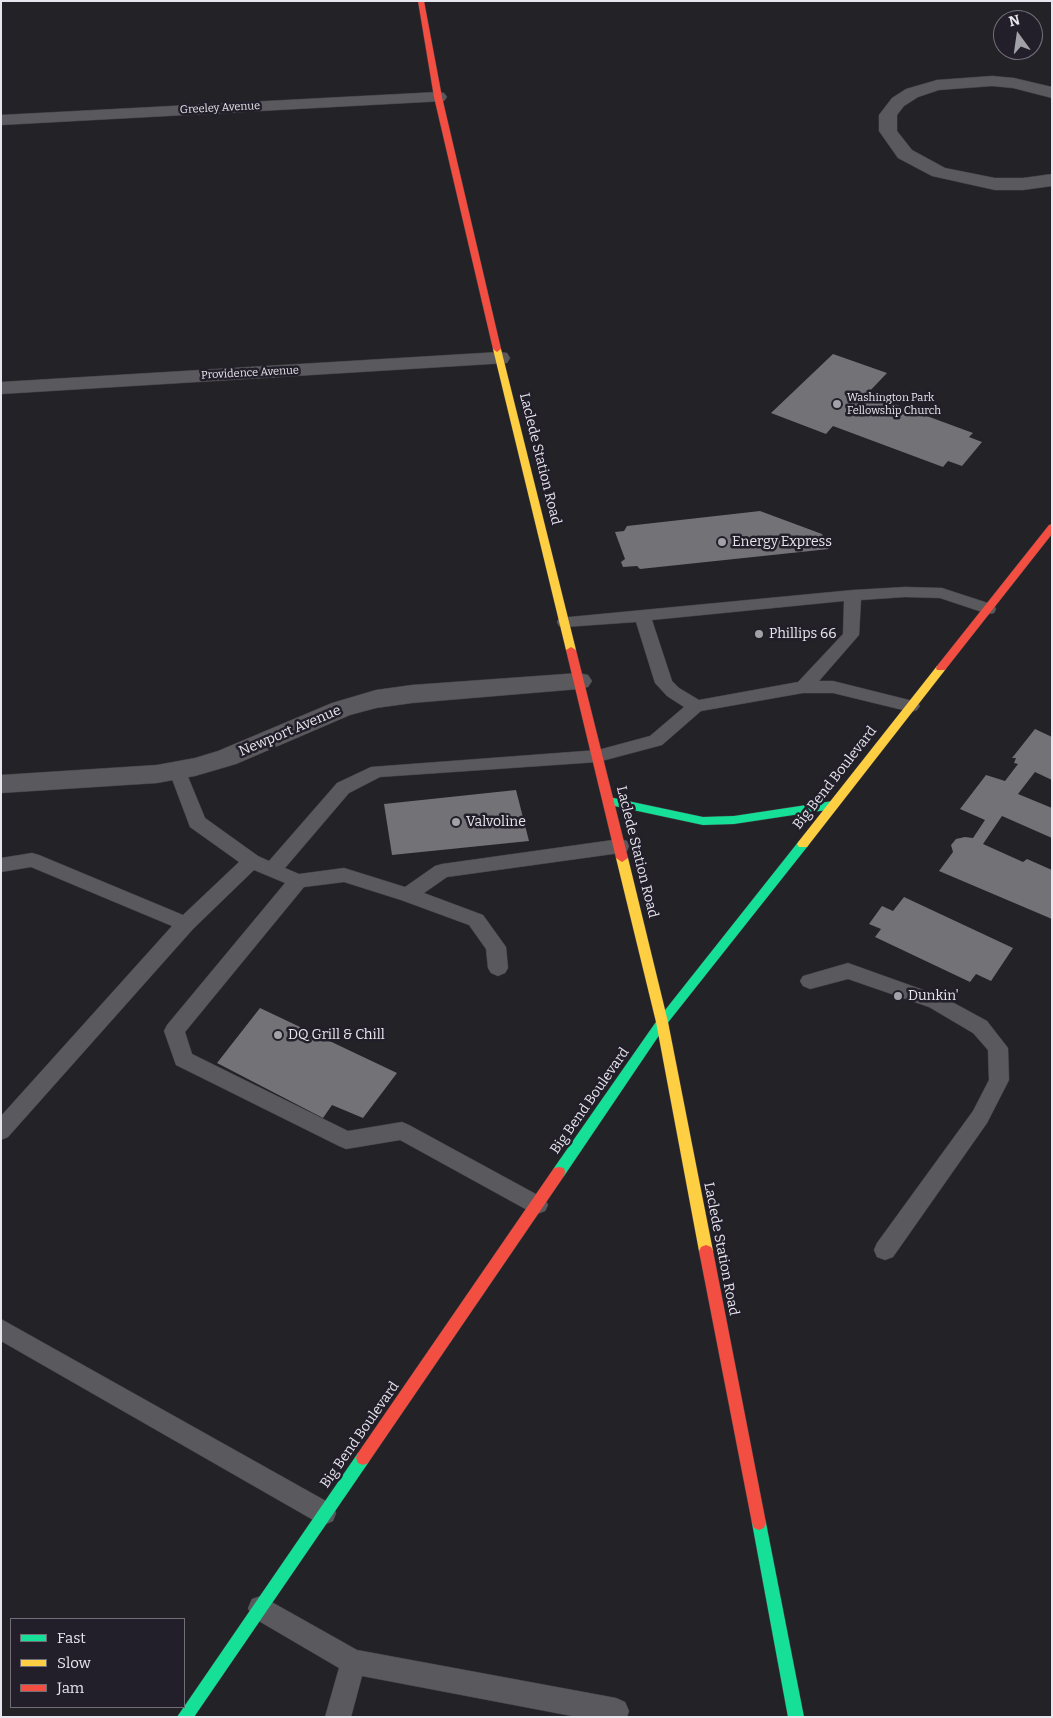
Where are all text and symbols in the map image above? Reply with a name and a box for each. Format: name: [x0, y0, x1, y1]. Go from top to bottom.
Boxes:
north arrow: [993, 10, 1043, 60]
text: N: [1007, 11, 1022, 30]
street label: Greeley Avenue: [180, 99, 260, 117]
street label: Providence Avenue: [201, 364, 299, 382]
street label: Laclede Station Road: [515, 391, 565, 527]
place label: Washington Park Fellowship Church: [847, 391, 941, 417]
marker: Washington Park Fellowship Church: [831, 398, 843, 410]
place label: Energy Express: [732, 534, 832, 550]
marker: Energy Express: [716, 536, 728, 548]
place label: Phillips 66: [769, 626, 837, 642]
marker: Phillips 66: [753, 628, 765, 640]
street label: Newport Avenue: [237, 702, 343, 760]
street label: Big Bend Boulevard: [790, 723, 880, 833]
street label: Laclede Station Road: [612, 784, 662, 920]
place label: Valvoline: [466, 814, 526, 830]
marker: Valvoline: [450, 816, 462, 828]
place label: Dunkin': [908, 988, 959, 1004]
marker: Dunkin': [892, 990, 904, 1002]
place label: DQ Grill & Chill: [288, 1027, 385, 1043]
marker: DQ Grill & Chill: [272, 1029, 284, 1041]
street label: Big Bend Boulevard: [547, 1045, 633, 1157]
street label: Laclede Station Road: [700, 1181, 742, 1317]
street label: Big Bend Boulevard: [317, 1379, 403, 1491]
legend: [10, 1618, 185, 1708]
text: Fast: [57, 1629, 86, 1647]
text: Slow: [57, 1654, 91, 1672]
text: Jam: [57, 1679, 84, 1697]

